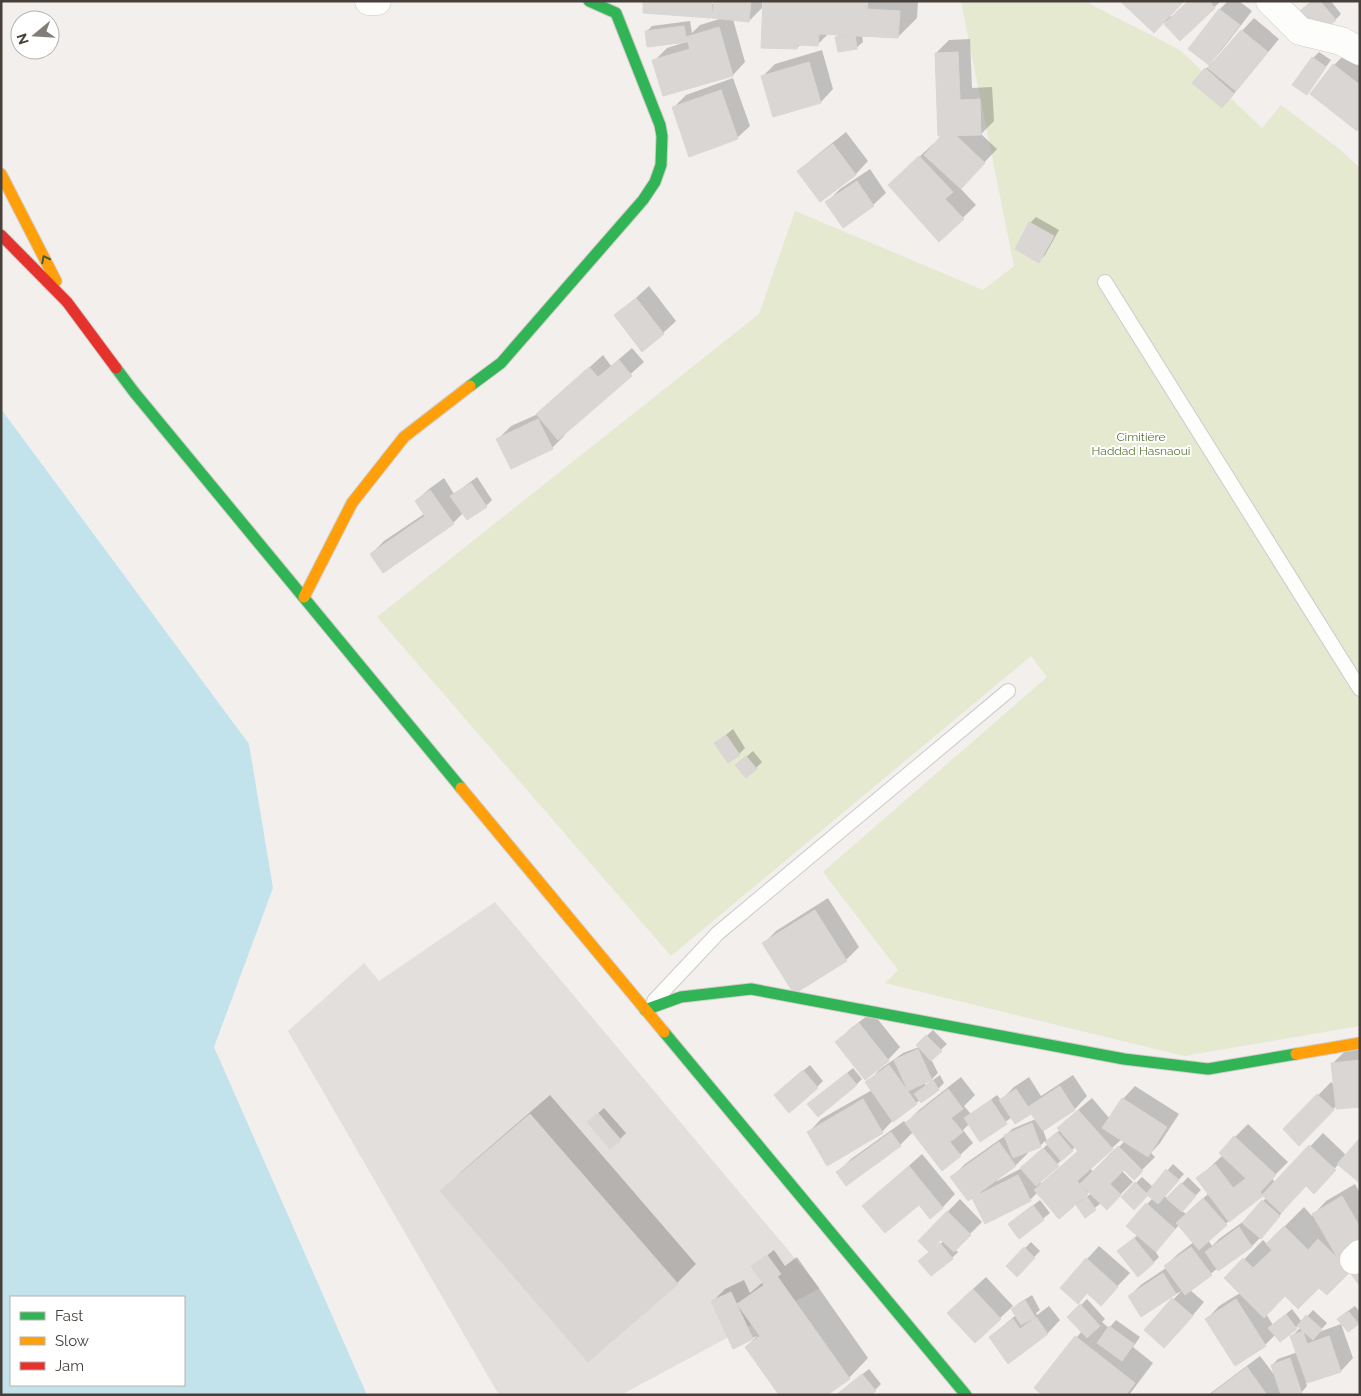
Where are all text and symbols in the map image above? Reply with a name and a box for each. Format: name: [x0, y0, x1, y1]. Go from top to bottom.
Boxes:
north arrow: [10, 10, 60, 60]
text: N: [13, 31, 32, 47]
one-way arrow: [41, 255, 51, 264]
park label: Cimitière Haddad Hasnaoui: [1092, 430, 1190, 458]
legend: [10, 1296, 185, 1386]
text: Fast: [55, 1307, 83, 1325]
text: Slow: [55, 1332, 89, 1350]
text: Jam: [55, 1357, 84, 1375]

